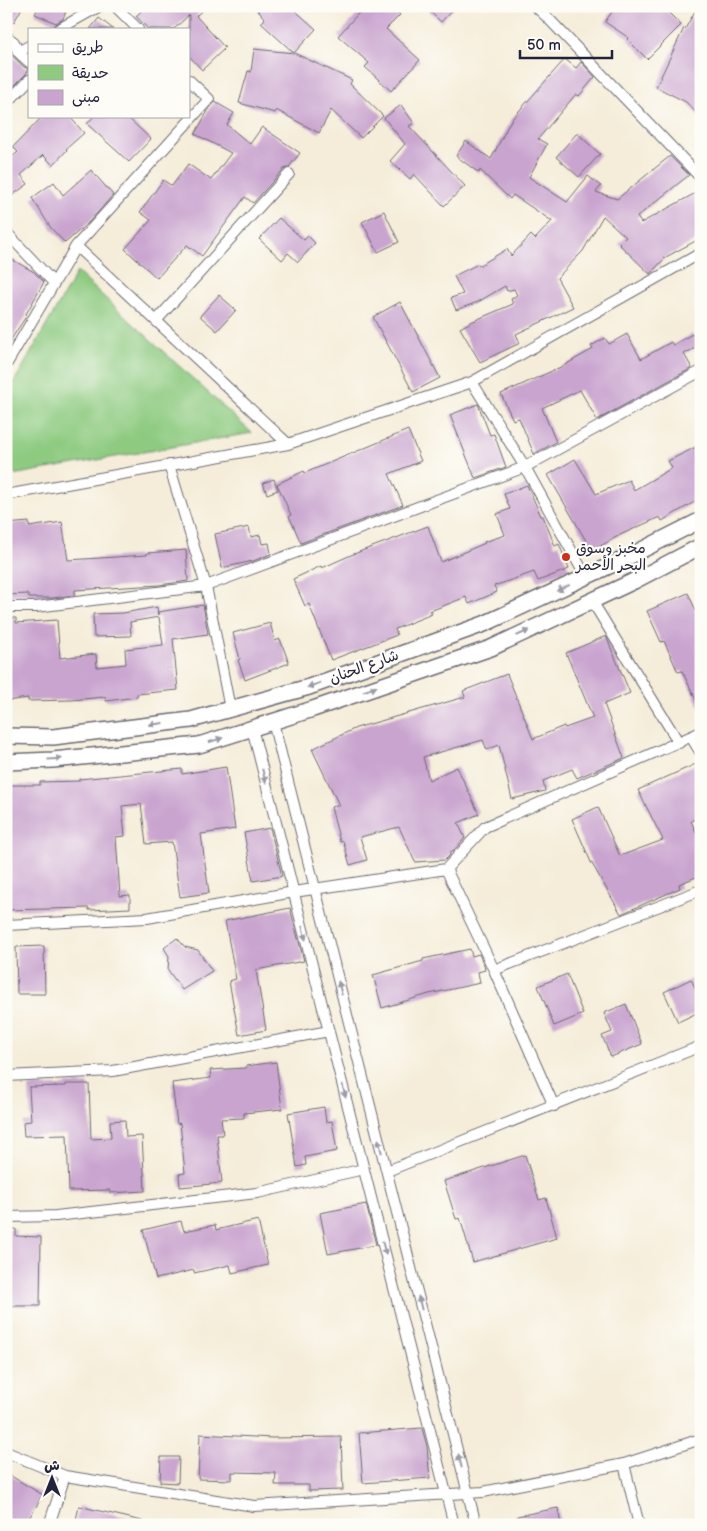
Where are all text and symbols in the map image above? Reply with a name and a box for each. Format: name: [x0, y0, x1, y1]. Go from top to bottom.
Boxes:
legend: [28, 28, 190, 118]
scale bar: [520, 28, 612, 60]
text: 50 m: [527, 36, 561, 55]
text: طريق: [72, 38, 104, 57]
text: حديقة: [72, 64, 109, 83]
text: مبنى: [72, 88, 100, 107]
place label: مخبز وسوق البحر الأحمر: [574, 539, 646, 575]
marker: مخبز وسوق البحر الأحمر: [560, 551, 572, 563]
one-way arrow: [556, 584, 570, 592]
one-way arrow: [516, 629, 530, 637]
street label: شارع الحنان: [327, 646, 401, 688]
one-way arrow: [306, 682, 321, 689]
one-way arrow: [363, 685, 378, 693]
one-way arrow: [148, 720, 164, 728]
one-way arrow: [209, 735, 224, 743]
one-way arrow: [47, 755, 63, 763]
one-way arrow: [261, 768, 269, 783]
one-way arrow: [300, 926, 308, 941]
one-way arrow: [336, 980, 344, 996]
one-way arrow: [340, 1083, 348, 1098]
one-way arrow: [376, 1138, 384, 1153]
one-way arrow: [380, 1241, 388, 1256]
one-way arrow: [416, 1296, 424, 1311]
one-way arrow: [456, 1453, 464, 1468]
north arrow: [28, 1454, 78, 1504]
text: ش: [44, 1457, 60, 1474]

